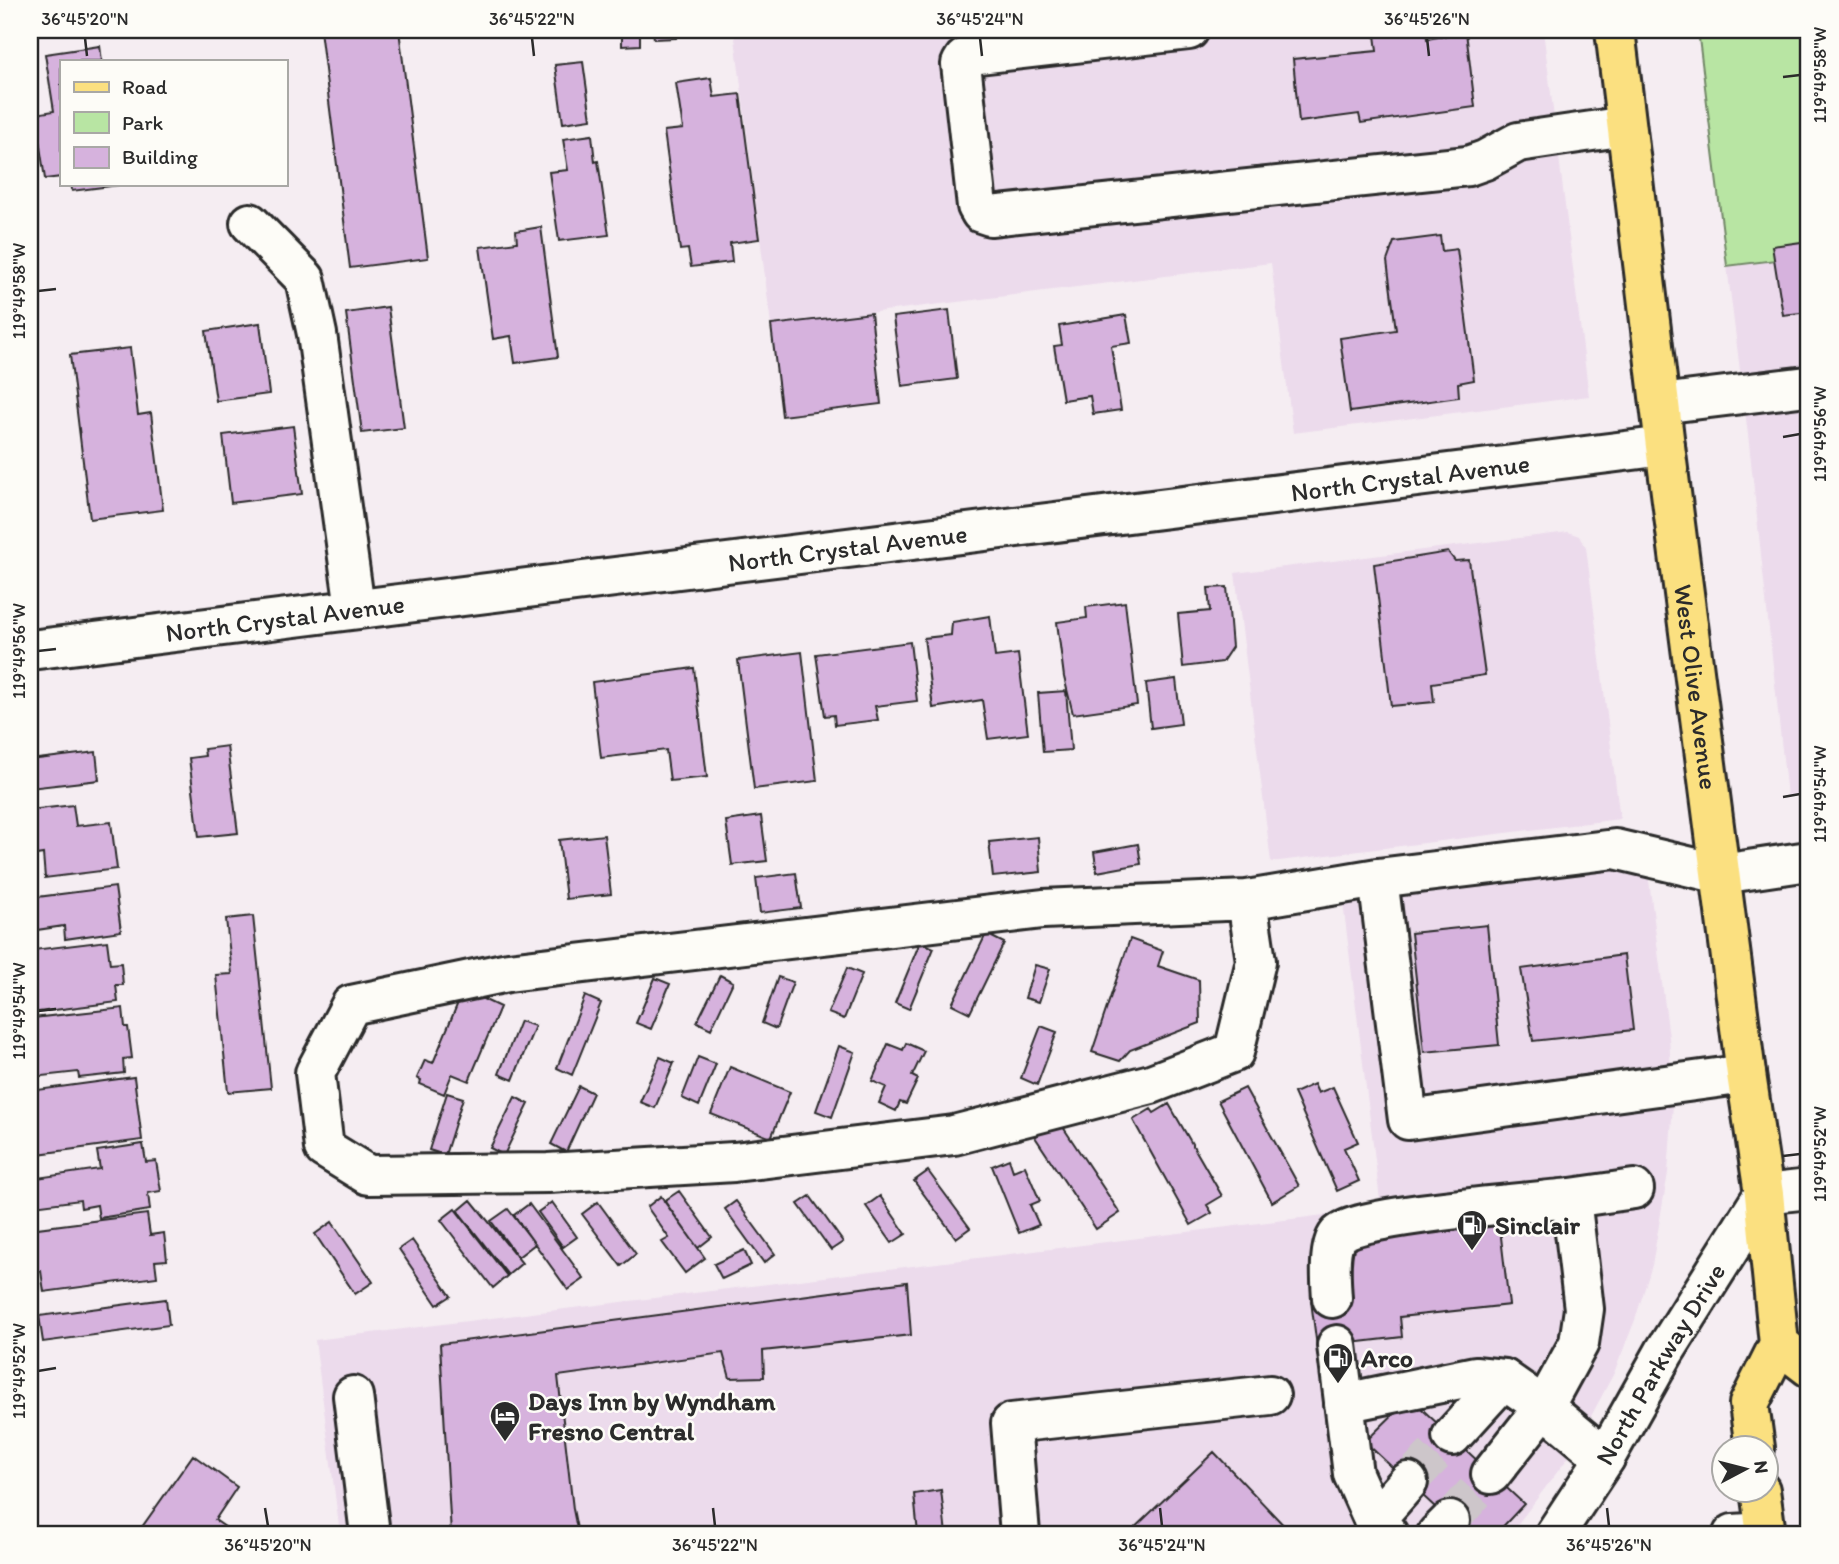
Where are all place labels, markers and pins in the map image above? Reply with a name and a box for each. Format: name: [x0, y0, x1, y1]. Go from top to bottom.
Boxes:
fuel station icon: Sinclair: [1455, 1208, 1489, 1252]
place label: Sinclair: [1495, 1209, 1581, 1241]
fuel station icon: Arco: [1321, 1341, 1355, 1385]
place label: Arco: [1360, 1342, 1413, 1374]
place label: Days Inn by Wyndham Fresno Central: [528, 1385, 777, 1447]
hotel icon: Days Inn by Wyndham Fresno Central: [488, 1399, 522, 1443]

